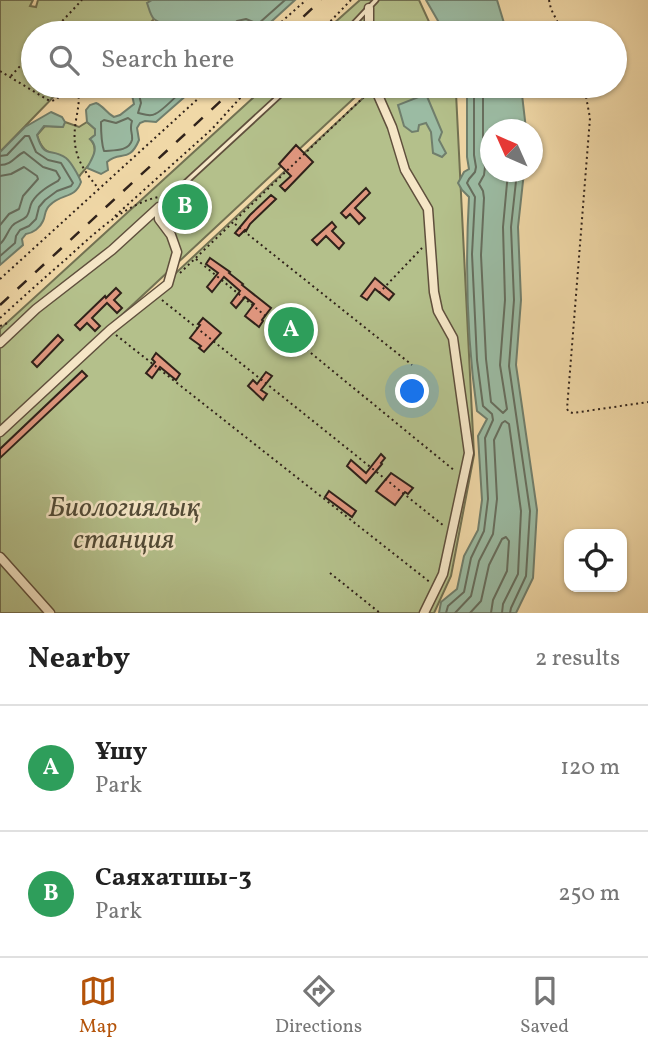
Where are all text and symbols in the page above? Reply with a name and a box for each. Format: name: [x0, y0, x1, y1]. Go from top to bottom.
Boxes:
search box: [21, 21, 627, 98]
icon: search: [45, 41, 83, 79]
text: Search here: [101, 42, 234, 78]
north arrow: [480, 119, 543, 182]
pin: B: [162, 181, 208, 233]
pin: A: [268, 304, 314, 356]
your location: [395, 374, 429, 408]
park label: Биологиялық станция: [48, 489, 200, 560]
map controls: [564, 529, 627, 592]
button: locate: [564, 529, 627, 592]
text: Nearby: [28, 638, 130, 680]
text: 2 results: [535, 643, 620, 675]
text: Ұшу: [95, 734, 147, 770]
text: A: [43, 752, 59, 784]
text: 120 m: [560, 752, 620, 784]
text: Park: [95, 770, 142, 802]
text: Саяхатшы-3: [95, 860, 252, 896]
text: B: [43, 878, 59, 910]
text: 250 m: [558, 878, 620, 910]
text: Park: [95, 896, 142, 928]
tab: Map: [79, 972, 117, 1040]
tab: Directions: [275, 972, 362, 1040]
tab: Saved: [520, 972, 569, 1040]

